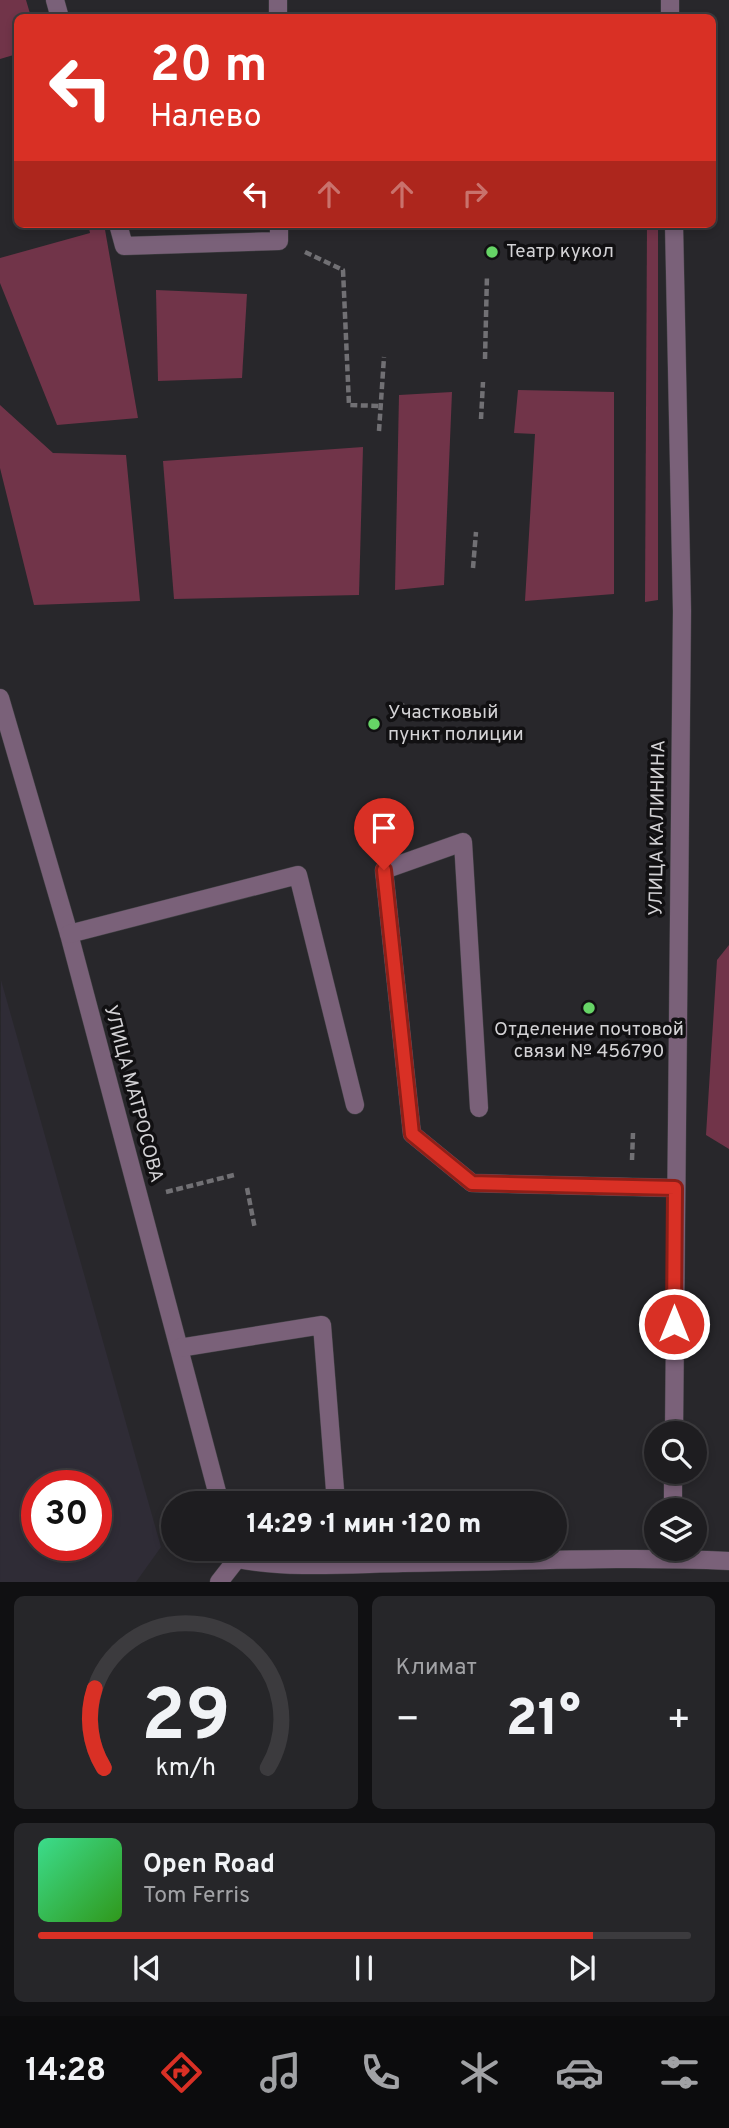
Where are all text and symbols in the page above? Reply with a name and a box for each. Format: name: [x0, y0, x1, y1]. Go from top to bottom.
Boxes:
text: 20 m: [150, 37, 267, 99]
icon: left: [35, 42, 126, 133]
text: Налево: [150, 98, 262, 138]
icon: left: [237, 175, 275, 213]
icon: ahead: [310, 175, 348, 213]
icon: ahead: [383, 175, 421, 213]
icon: right: [456, 175, 494, 213]
place label: Театр кукол: [506, 240, 614, 264]
marker: Театр кукол: [484, 244, 500, 260]
place label: Участковый пункт полиции: [388, 701, 524, 747]
marker: Участковый пункт полиции: [366, 716, 382, 732]
street label: УЛИЦА КАЛИНИНА: [644, 740, 672, 916]
pin: [354, 798, 414, 870]
icon: arrive: [365, 809, 403, 847]
marker: Отделение почтовой связи № 456790: [581, 1000, 597, 1016]
street label: УЛИЦА МАТРОСОВА: [98, 1003, 168, 1185]
place label: Отделение почтовой связи № 456790: [494, 1018, 684, 1064]
position arrow: [637, 1287, 711, 1361]
map controls: [644, 1421, 707, 1561]
button: search: [644, 1421, 707, 1484]
speed limit sign: 30: [21, 1470, 112, 1561]
button: layers: [644, 1498, 707, 1561]
text: 14:29 · 1 мин · 120 m: [247, 1509, 481, 1542]
text: Климат: [396, 1654, 477, 1683]
text: 29: [141, 1675, 230, 1767]
text: 21°: [506, 1688, 581, 1754]
text: −: [396, 1697, 420, 1746]
text: +: [666, 1697, 691, 1746]
text: km/h: [155, 1753, 216, 1785]
text: Open Road: [143, 1849, 275, 1882]
text: Tom Ferris: [143, 1882, 250, 1911]
icon: previous: [128, 1949, 166, 1987]
icon: pause: [345, 1949, 383, 1987]
icon: next: [563, 1949, 601, 1987]
icon: directions: [157, 2048, 206, 2097]
icon: music: [256, 2048, 305, 2097]
icon: phone: [356, 2048, 405, 2097]
icon: climate: [455, 2048, 504, 2097]
icon: car: [555, 2048, 604, 2097]
icon: filters: [655, 2048, 704, 2097]
text: 14:28: [25, 2052, 106, 2092]

